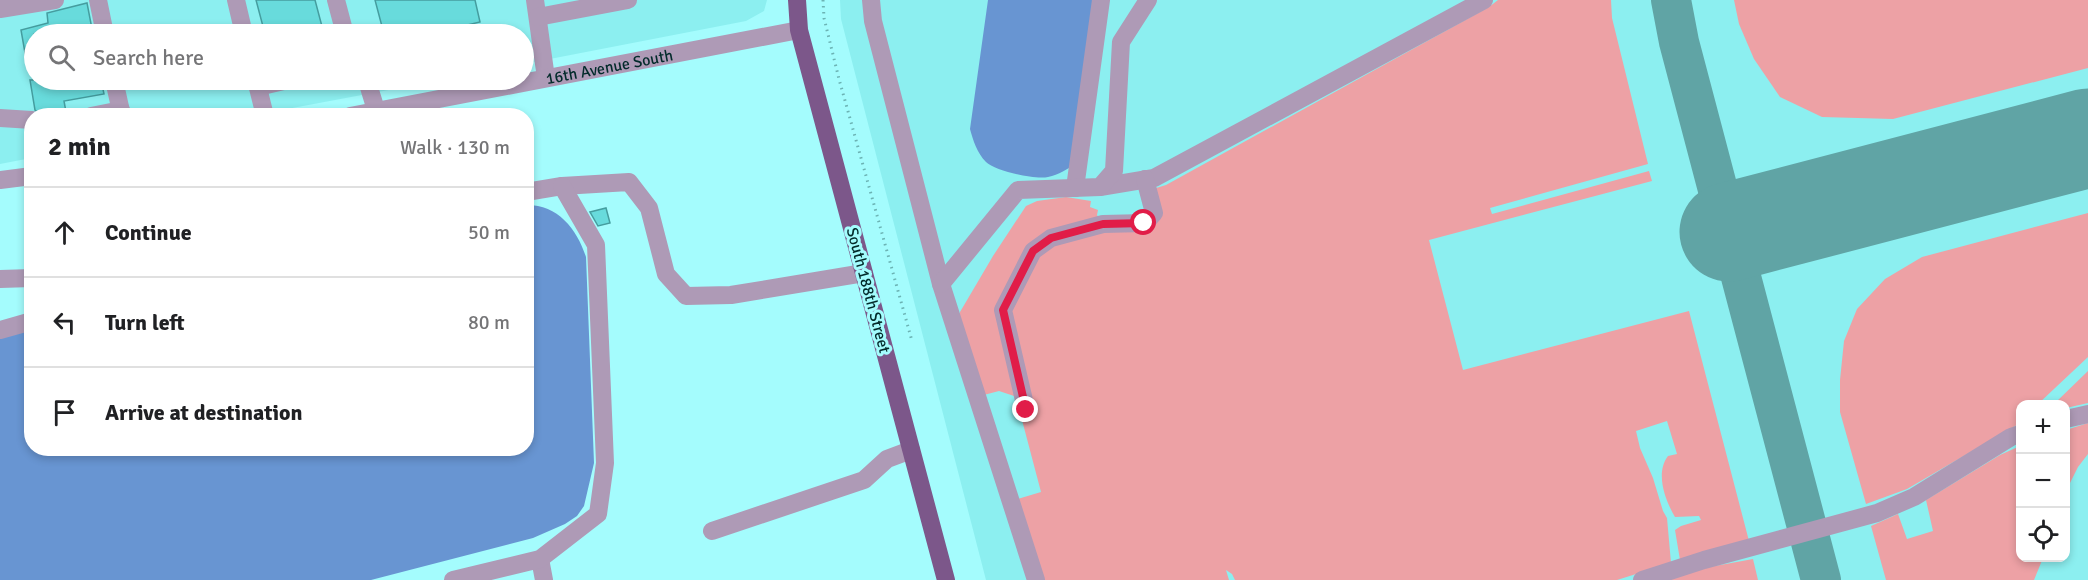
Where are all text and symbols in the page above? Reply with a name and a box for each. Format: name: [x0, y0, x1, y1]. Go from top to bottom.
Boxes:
search box: [24, 24, 534, 90]
icon: search: [45, 41, 78, 74]
text: Search here: [93, 44, 204, 71]
street label: 16th Avenue South: [544, 45, 675, 89]
text: 2 min: [48, 131, 111, 163]
text: Walk · 130 m: [400, 135, 510, 160]
route start: [1130, 209, 1156, 235]
icon: ahead: [48, 216, 81, 249]
text: Continue: [105, 219, 192, 246]
text: 50 m: [468, 220, 510, 245]
street label: South 188th Street: [842, 225, 895, 356]
icon: left: [48, 306, 81, 339]
text: Turn left: [105, 309, 185, 336]
text: 80 m: [468, 310, 510, 335]
icon: arrive: [48, 396, 81, 429]
route end: [1012, 396, 1038, 422]
text: Arrive at destination: [105, 399, 302, 426]
map controls: [2016, 400, 2070, 562]
button: +: [2016, 400, 2070, 454]
button: −: [2016, 454, 2070, 508]
button: locate: [2016, 508, 2070, 562]

